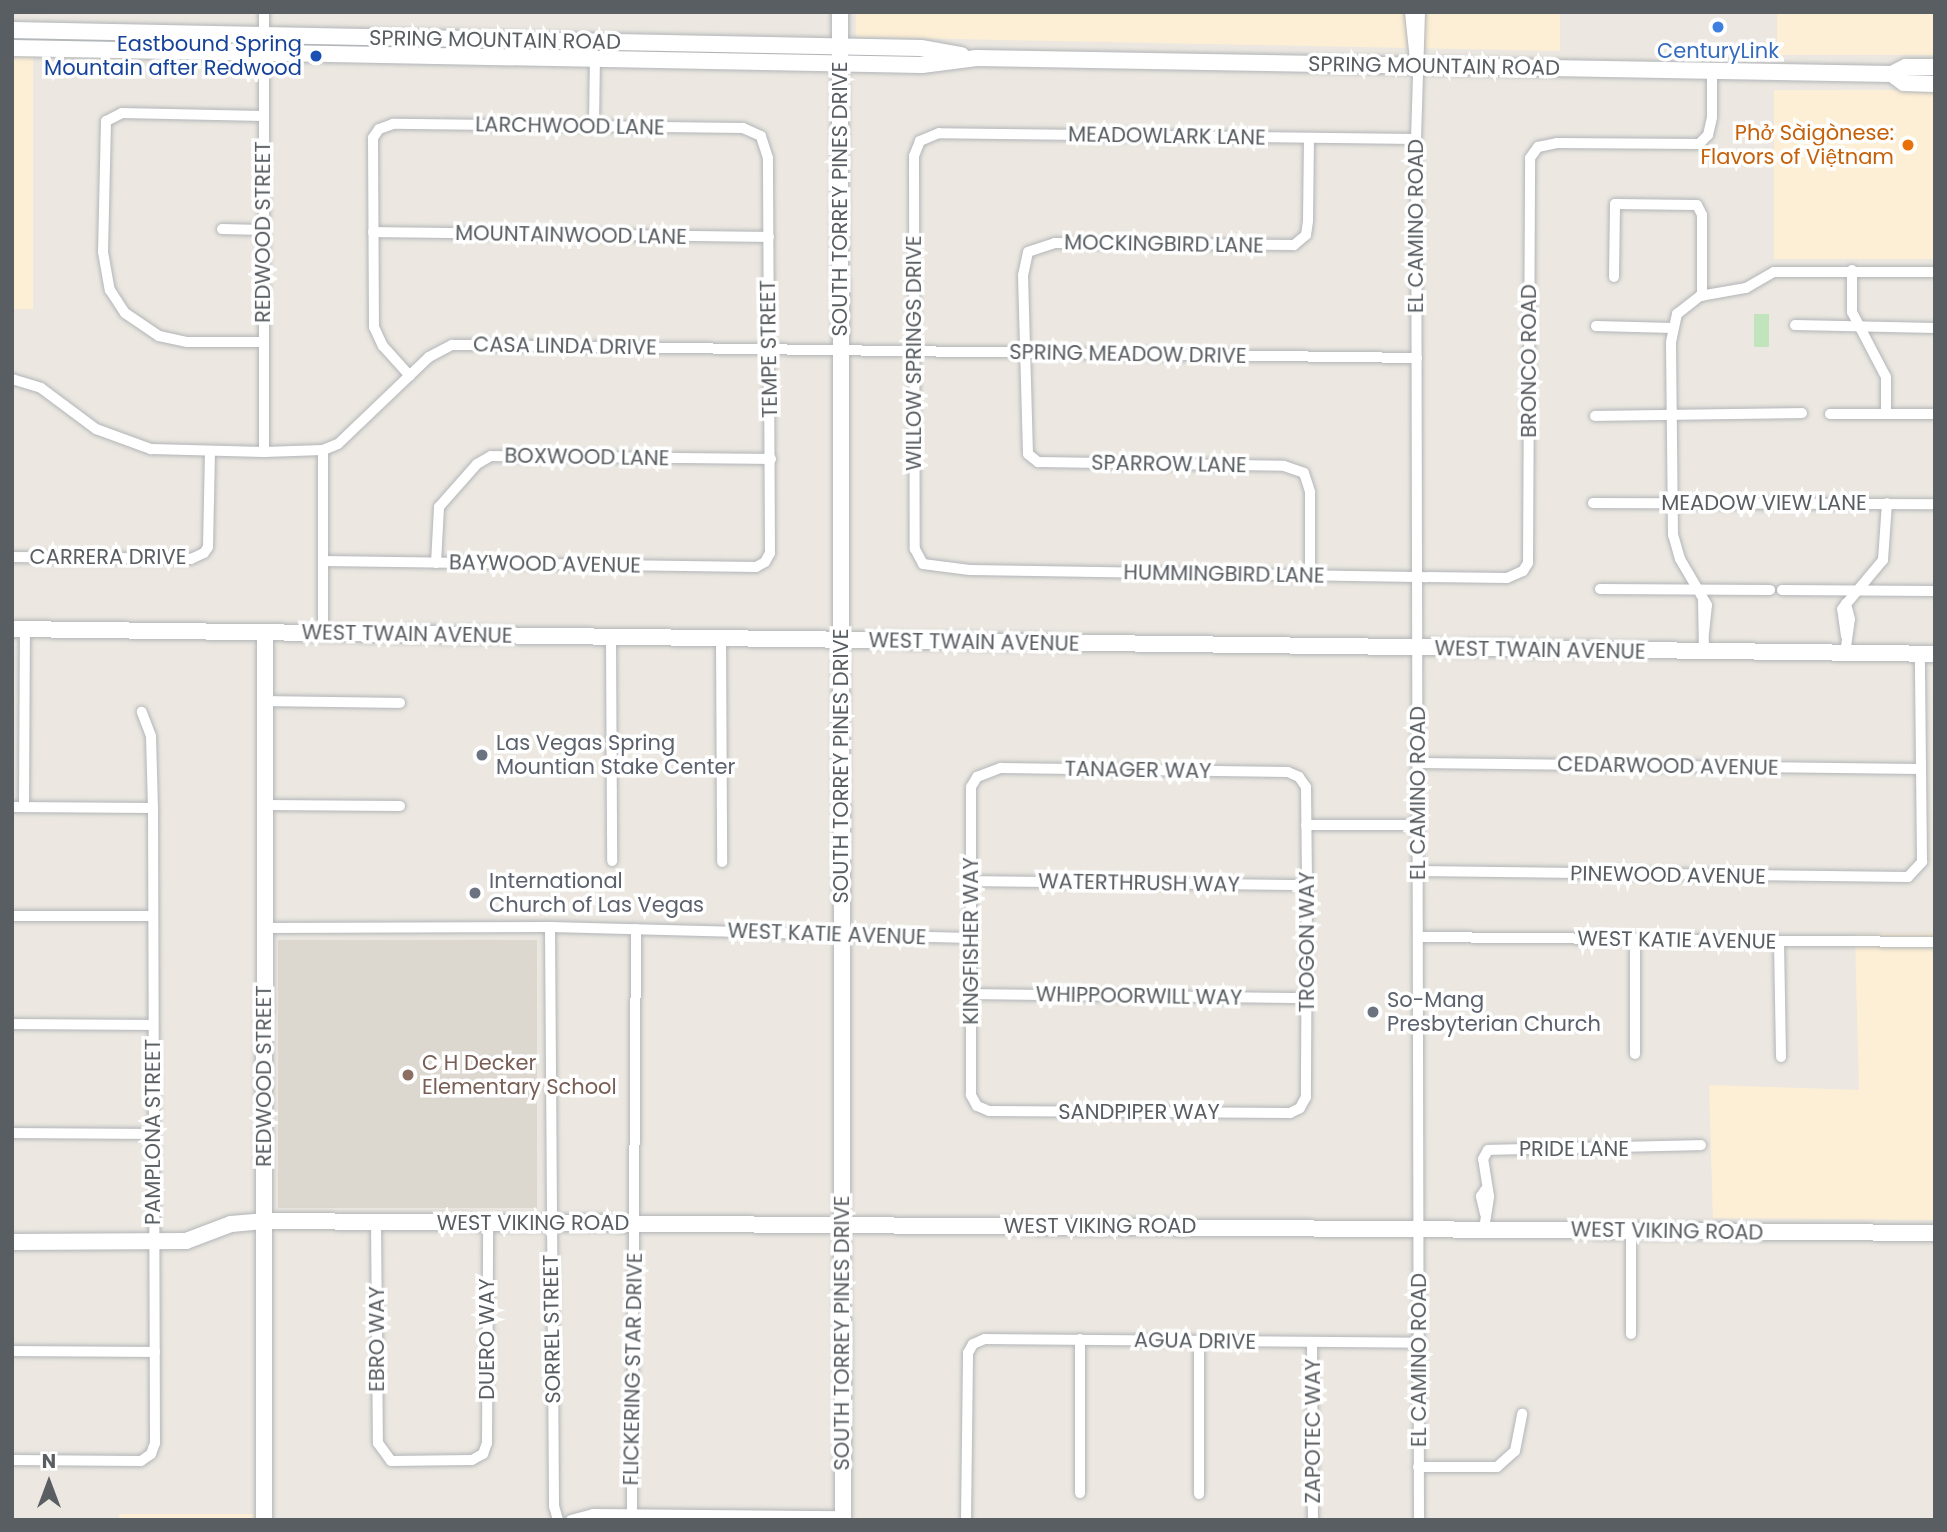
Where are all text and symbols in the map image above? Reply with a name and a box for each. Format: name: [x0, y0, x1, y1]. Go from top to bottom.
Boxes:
marker: CenturyLink: [1710, 19, 1726, 35]
street label: SPRING MOUNTAIN ROAD: [369, 25, 621, 55]
place label: Eastbound Spring Mountain after Redwood: [44, 31, 302, 81]
place label: CenturyLink: [1657, 38, 1779, 64]
marker: Eastbound Spring Mountain after Redwood: [308, 48, 324, 64]
street label: SPRING MOUNTAIN ROAD: [1308, 51, 1560, 81]
street label: SOUTH TORREY PINES DRIVE: [827, 61, 853, 337]
street label: LARCHWOOD LANE: [475, 112, 665, 140]
place label: Phở Sàigònese: Flavors of Việtnam: [1701, 120, 1894, 170]
street label: MEADOWLARK LANE: [1068, 122, 1266, 150]
marker: Phở Sàigònese: Flavors of Việtnam: [1900, 137, 1916, 153]
street label: EL CAMINO ROAD: [1403, 139, 1429, 313]
street label: REDWOOD STREET: [250, 141, 276, 323]
street label: MOUNTAINWOOD LANE: [455, 220, 687, 250]
street label: MOCKINGBIRD LANE: [1064, 230, 1264, 258]
street label: WILLOW SPRINGS DRIVE: [901, 235, 927, 471]
street label: TEMPE STREET: [755, 280, 783, 418]
street label: BRONCO ROAD: [1516, 284, 1542, 438]
street label: CASA LINDA DRIVE: [473, 332, 657, 360]
street label: SPRING MEADOW DRIVE: [1009, 339, 1247, 369]
street label: BOXWOOD LANE: [504, 443, 670, 471]
street label: SPARROW LANE: [1091, 450, 1247, 478]
street label: MEADOW VIEW LANE: [1661, 490, 1867, 516]
street label: CARRERA DRIVE: [30, 544, 186, 570]
street label: BAYWOOD AVENUE: [449, 550, 641, 578]
street label: HUMMINGBIRD LANE: [1123, 560, 1325, 588]
street label: WEST TWAIN AVENUE: [301, 620, 513, 648]
street label: SOUTH TORREY PINES DRIVE: [828, 628, 854, 904]
street label: WEST TWAIN AVENUE: [868, 628, 1080, 656]
street label: WEST TWAIN AVENUE: [1434, 636, 1646, 664]
street label: EL CAMINO ROAD: [1405, 706, 1431, 880]
place label: Las Vegas Spring Mountian Stake Center: [496, 730, 735, 780]
marker: Las Vegas Spring Mountian Stake Center: [474, 747, 490, 763]
street label: CEDARWOOD AVENUE: [1557, 751, 1779, 781]
street label: TANAGER WAY: [1064, 756, 1212, 784]
street label: KINGFISHER WAY: [958, 857, 984, 1025]
street label: PINEWOOD AVENUE: [1570, 861, 1766, 889]
place label: International Church of Las Vegas: [489, 868, 704, 918]
street label: WATERTHRUSH WAY: [1038, 869, 1240, 897]
street label: TROGON WAY: [1294, 872, 1320, 1012]
marker: International Church of Las Vegas: [467, 885, 483, 901]
street label: WEST KATIE AVENUE: [727, 918, 927, 950]
street label: WEST KATIE AVENUE: [1577, 926, 1777, 954]
street label: WHIPPOORWILL WAY: [1035, 982, 1243, 1010]
street label: REDWOOD STREET: [251, 985, 277, 1167]
place label: So-Mang Presbyterian Church: [1387, 987, 1601, 1037]
marker: So-Mang Presbyterian Church: [1365, 1004, 1381, 1020]
street label: PAMPLONA STREET: [140, 1039, 166, 1225]
place label: C H Decker Elementary School: [422, 1050, 617, 1100]
marker: C H Decker Elementary School: [400, 1067, 416, 1083]
street label: SANDPIPER WAY: [1058, 1099, 1220, 1125]
street label: PRIDE LANE: [1519, 1136, 1629, 1162]
street label: SOUTH TORREY PINES DRIVE: [829, 1195, 855, 1471]
street label: WEST VIKING ROAD: [437, 1210, 629, 1236]
street label: WEST VIKING ROAD: [1004, 1213, 1196, 1239]
street label: WEST VIKING ROAD: [1570, 1217, 1764, 1245]
street label: FLICKERING STAR DRIVE: [618, 1252, 648, 1486]
street label: SORREL STREET: [538, 1254, 566, 1404]
street label: EL CAMINO ROAD: [1406, 1273, 1432, 1447]
street label: DUERO WAY: [474, 1278, 500, 1400]
street label: EBRO WAY: [364, 1286, 390, 1392]
street label: AGUA DRIVE: [1134, 1327, 1256, 1355]
street label: ZAPOTEC WAY: [1300, 1358, 1326, 1504]
north arrow: [14, 1448, 84, 1518]
text: N: [42, 1448, 56, 1475]

